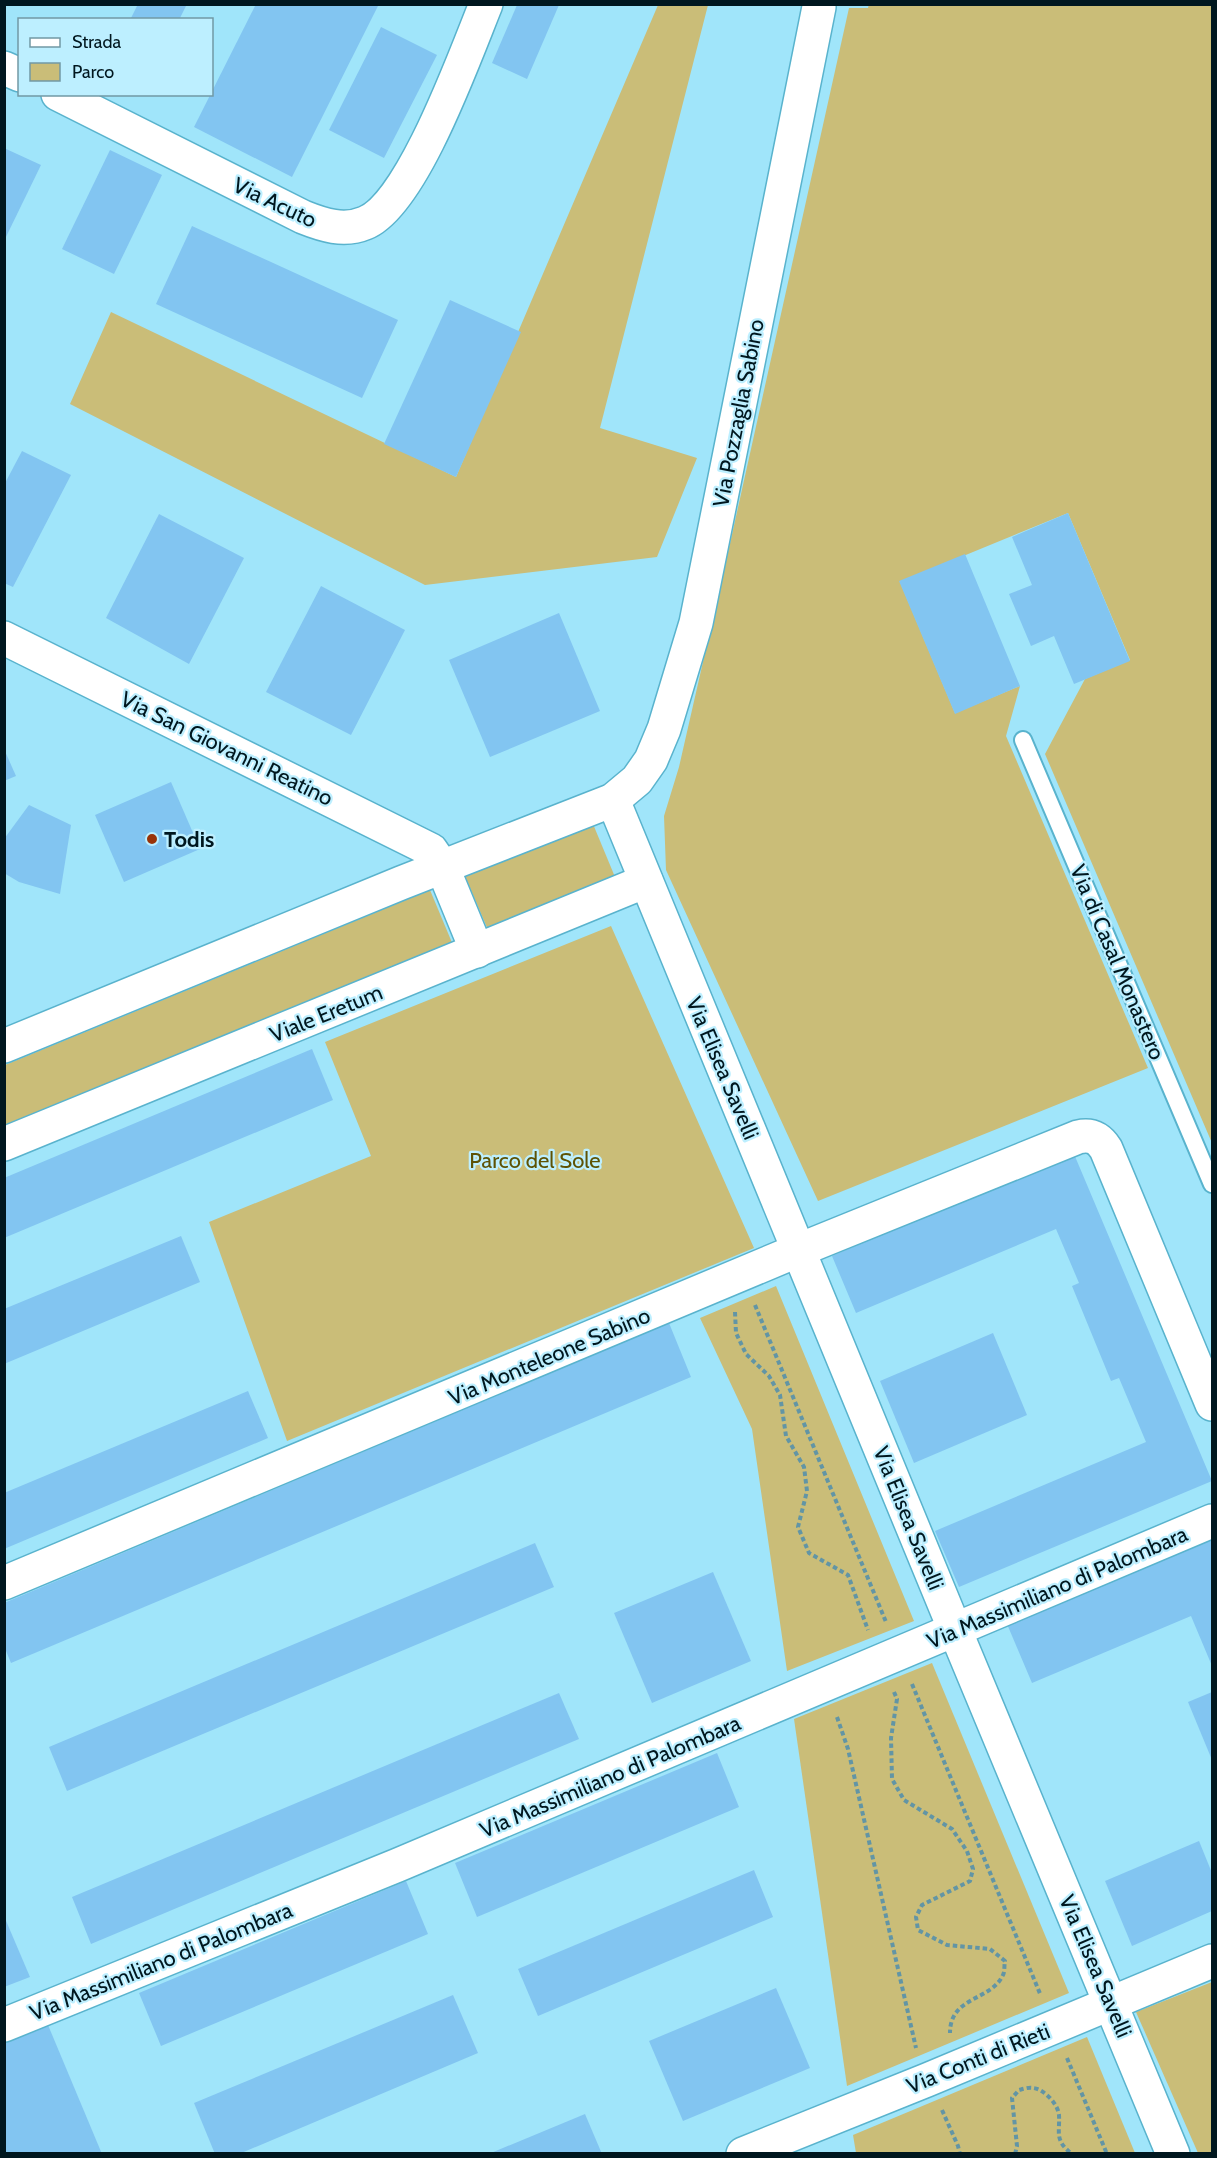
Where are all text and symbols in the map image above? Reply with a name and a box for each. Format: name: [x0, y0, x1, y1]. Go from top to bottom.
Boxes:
legend: [18, 18, 213, 96]
text: Strada: [72, 31, 122, 53]
text: Parco: [72, 61, 114, 83]
street label: Via Acuto: [229, 171, 321, 233]
street label: Via Pozzaglia Sabino: [707, 317, 770, 509]
street label: Via San Giovanni Reatino: [116, 685, 337, 812]
place label: Todis: [164, 826, 214, 853]
marker: Todis: [145, 832, 159, 846]
street label: Via di Casal Monastero: [1064, 861, 1171, 1064]
street label: Viale Eretum: [266, 979, 386, 1048]
street label: Via Elisea Savelli: [680, 993, 765, 1144]
park label: Parco del Sole: [469, 1147, 601, 1174]
street label: Via Monteleone Sabino: [444, 1302, 654, 1411]
street label: Via Elisea Savelli: [867, 1442, 950, 1594]
street label: Via Massimiliano di Palombara: [923, 1520, 1192, 1655]
street label: Via Massimiliano di Palombara: [476, 1709, 745, 1844]
street label: Via Elisea Savelli: [1053, 1891, 1138, 2042]
street label: Via Massimiliano di Palombara: [26, 1896, 297, 2027]
street label: Via Conti di Rieti: [903, 2017, 1054, 2099]

